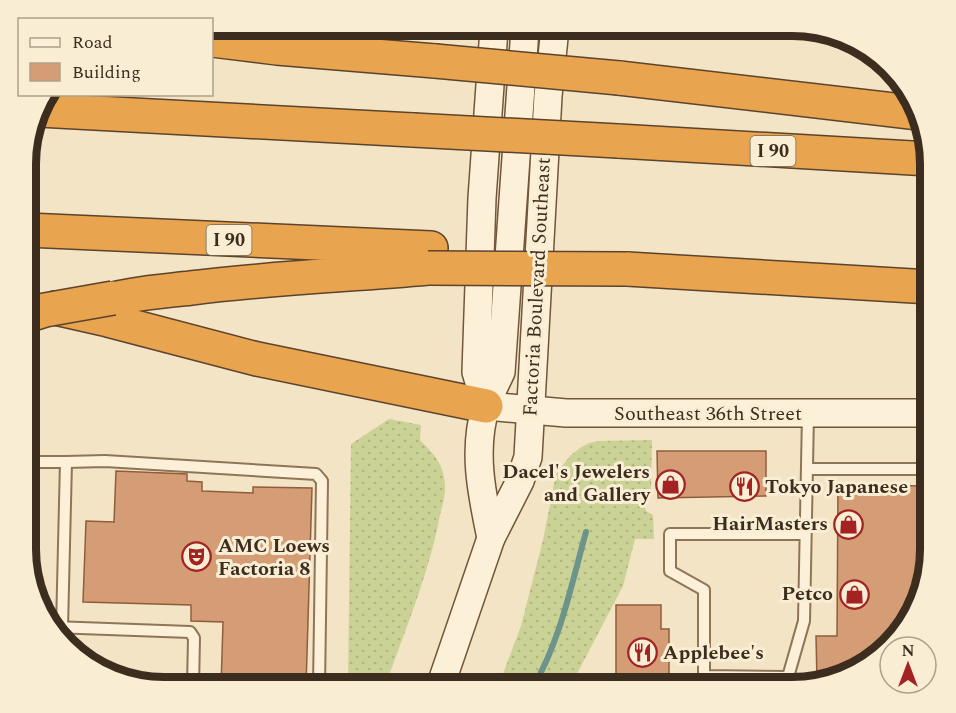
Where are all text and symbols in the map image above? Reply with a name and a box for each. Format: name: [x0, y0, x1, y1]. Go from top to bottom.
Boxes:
legend: [18, 18, 213, 96]
text: Road: [72, 29, 113, 56]
text: Building: [72, 59, 141, 86]
road number: I 90: [750, 136, 796, 166]
street label: Factoria Boulevard Southeast: [515, 157, 559, 417]
road number: I 90: [206, 225, 252, 255]
street label: Southeast 36th Street: [614, 399, 802, 429]
place label: Dacel's Jewelers and Gallery: [502, 457, 651, 510]
shop icon: Dacel's Jewelers and Gallery: [655, 468, 687, 500]
restaurant icon: Tokyo Japanese: [728, 471, 760, 503]
place label: Tokyo Japanese: [765, 472, 908, 502]
shop icon: HairMasters: [833, 508, 865, 540]
place label: HairMasters: [712, 509, 828, 539]
place label: AMC Loews Factoria 8: [218, 531, 330, 584]
theatre icon: AMC Loews Factoria 8: [181, 541, 213, 573]
shop icon: Petco: [838, 578, 870, 610]
place label: Petco: [782, 579, 833, 609]
north arrow: [878, 635, 938, 695]
restaurant icon: Applebee's: [626, 637, 658, 669]
place label: Applebee's: [663, 638, 764, 668]
text: N: [901, 639, 915, 663]

